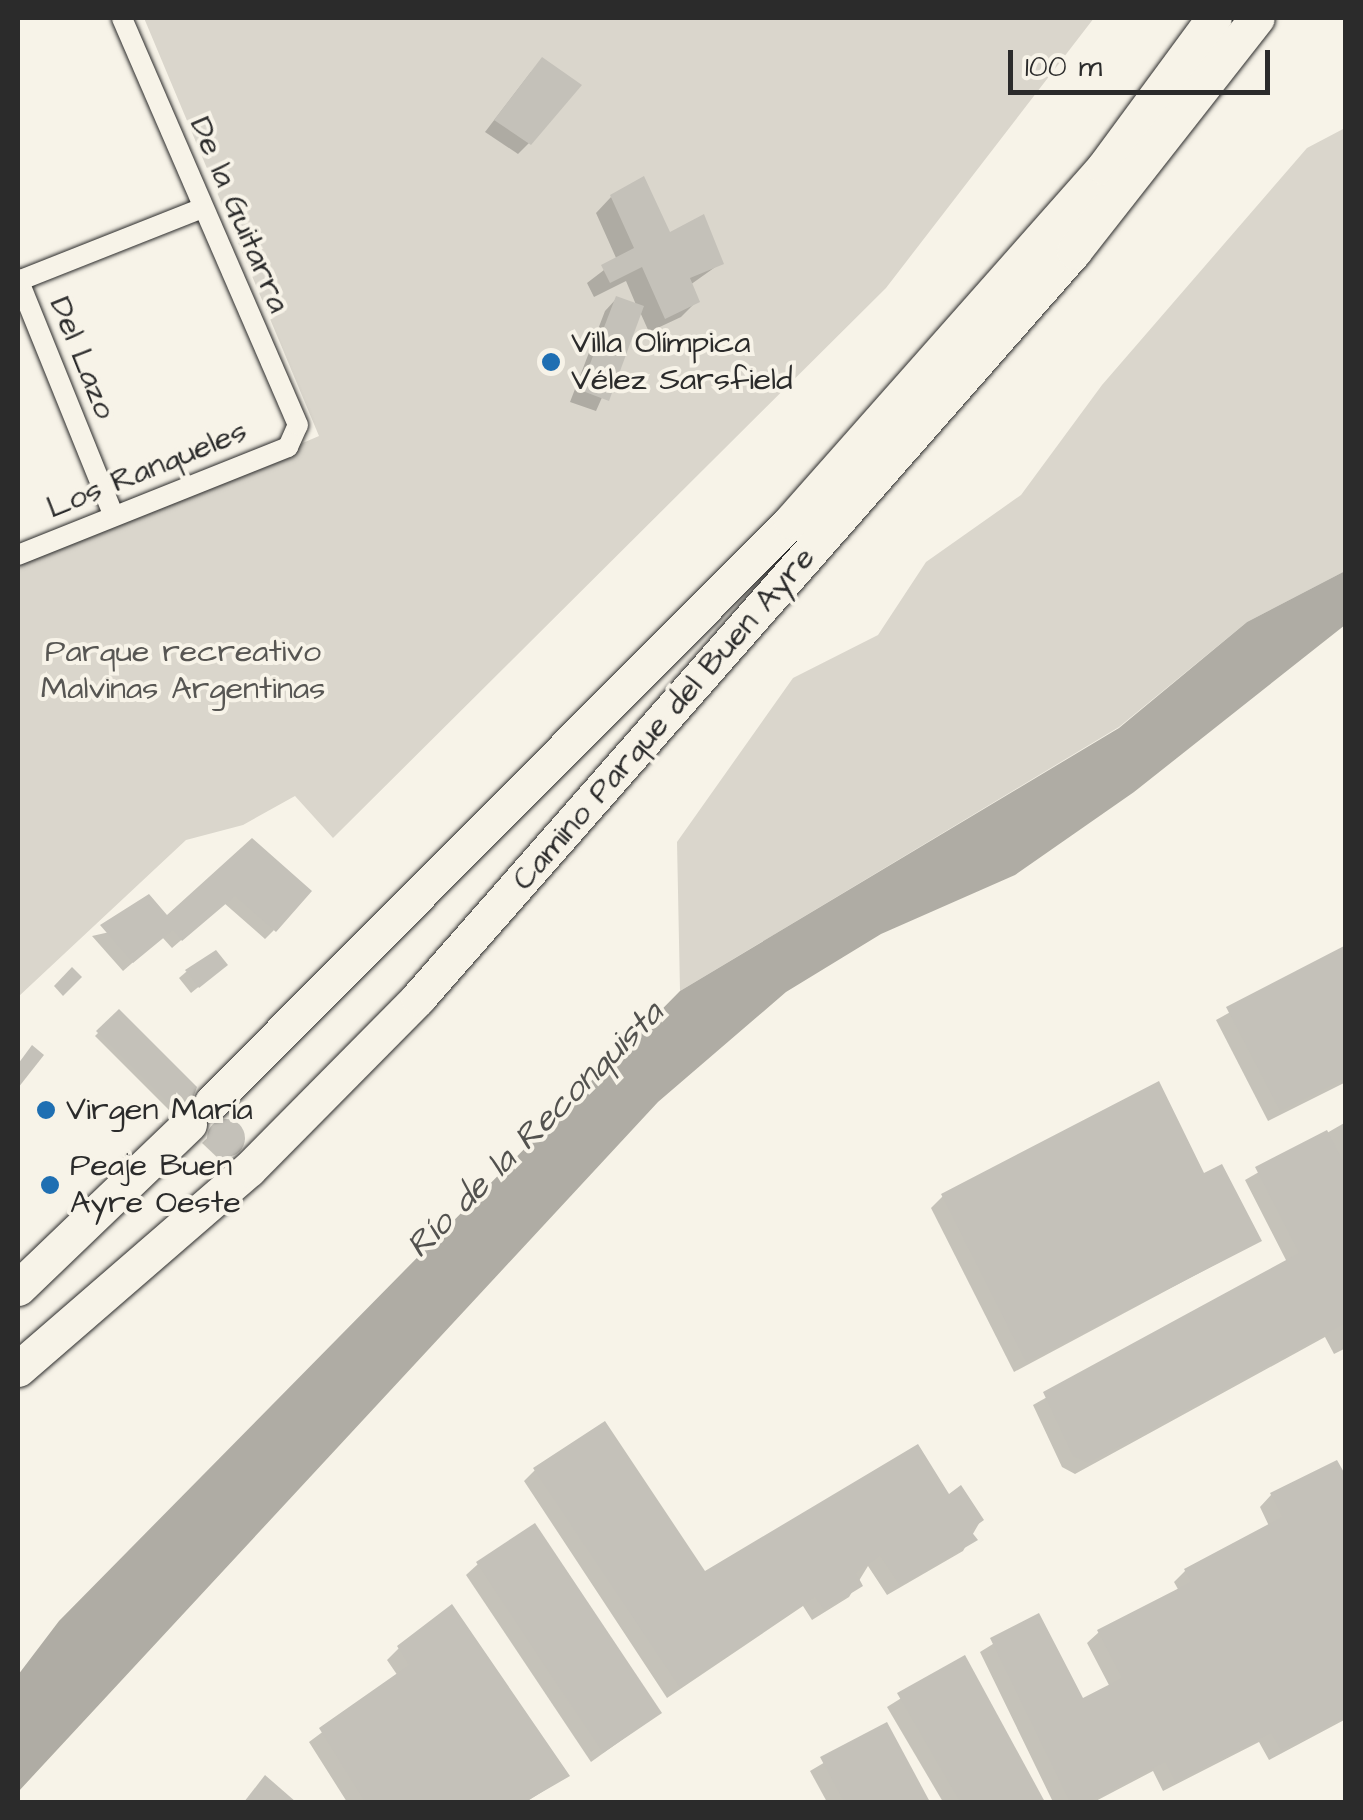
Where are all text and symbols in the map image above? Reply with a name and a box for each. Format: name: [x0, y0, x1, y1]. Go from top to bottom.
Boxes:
scale bar: [1013, 30, 1276, 92]
text: 100 m: [1025, 46, 1102, 88]
street label: De la Guitarra: [180, 111, 298, 319]
street label: Del Lazo: [40, 291, 124, 425]
place label: Villa Olímpica Vélez Sarsfield: [571, 325, 793, 400]
marker: Villa Olímpica Vélez Sarsfield: [540, 351, 562, 373]
street label: Los Ranqueles: [41, 412, 253, 528]
street label: Camino Parque del Buen Ayre: [504, 539, 824, 899]
park label: Parque recreativo Malvinas Argentinas: [41, 634, 325, 709]
water label: Río de la Reconquista: [398, 993, 672, 1267]
place label: Virgen María: [66, 1091, 253, 1129]
marker: Virgen María: [35, 1099, 57, 1121]
place label: Peaje Buen Ayre Oeste: [70, 1148, 241, 1223]
marker: Peaje Buen Ayre Oeste: [39, 1174, 61, 1196]

